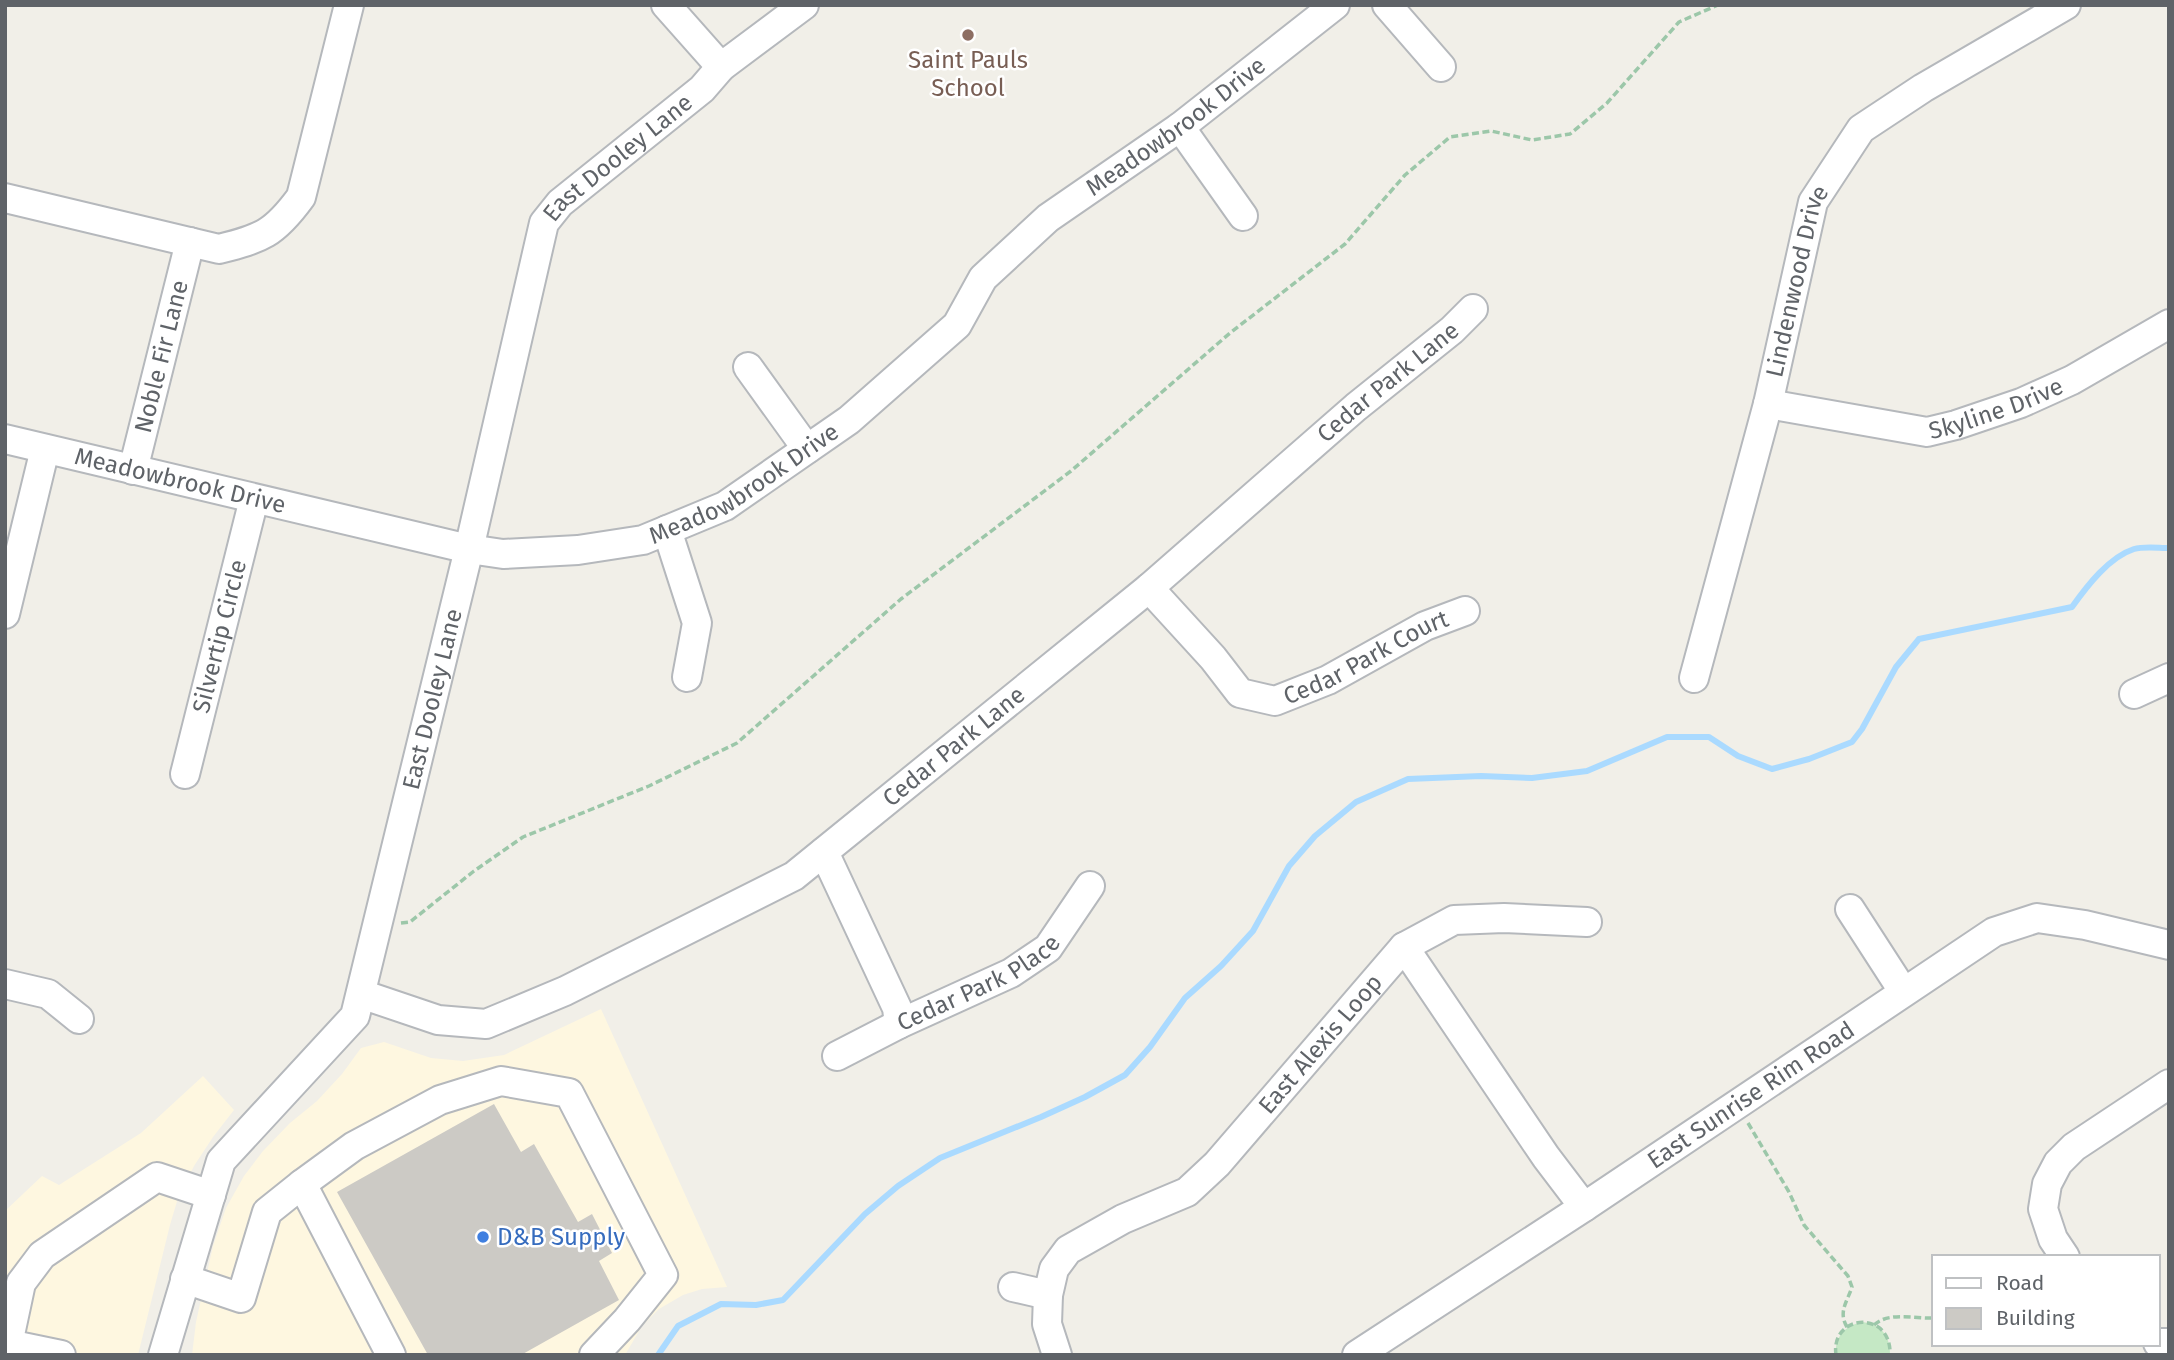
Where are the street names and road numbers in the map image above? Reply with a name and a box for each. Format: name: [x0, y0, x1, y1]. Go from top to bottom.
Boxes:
street label: Meadowbrook Drive: [1081, 51, 1271, 202]
street label: East Dooley Lane: [537, 88, 698, 227]
street label: Lindenwood Drive: [1760, 180, 1834, 380]
street label: Noble Fir Lane: [129, 277, 194, 436]
street label: Cedar Park Lane: [1312, 316, 1465, 448]
street label: Skyline Drive: [1926, 372, 2067, 445]
street label: Meadowbrook Drive: [645, 417, 844, 550]
street label: Meadowbrook Drive: [72, 442, 289, 519]
street label: Silvertip Circle: [187, 557, 252, 716]
street label: Cedar Park Court: [1279, 604, 1453, 710]
street label: East Dooley Lane: [397, 606, 468, 793]
street label: Cedar Park Lane: [877, 681, 1030, 812]
street label: Cedar Park Place: [893, 930, 1066, 1037]
street label: East Alexis Loop: [1253, 969, 1388, 1119]
street label: East Sunrise Rim Road: [1642, 1016, 1860, 1174]

